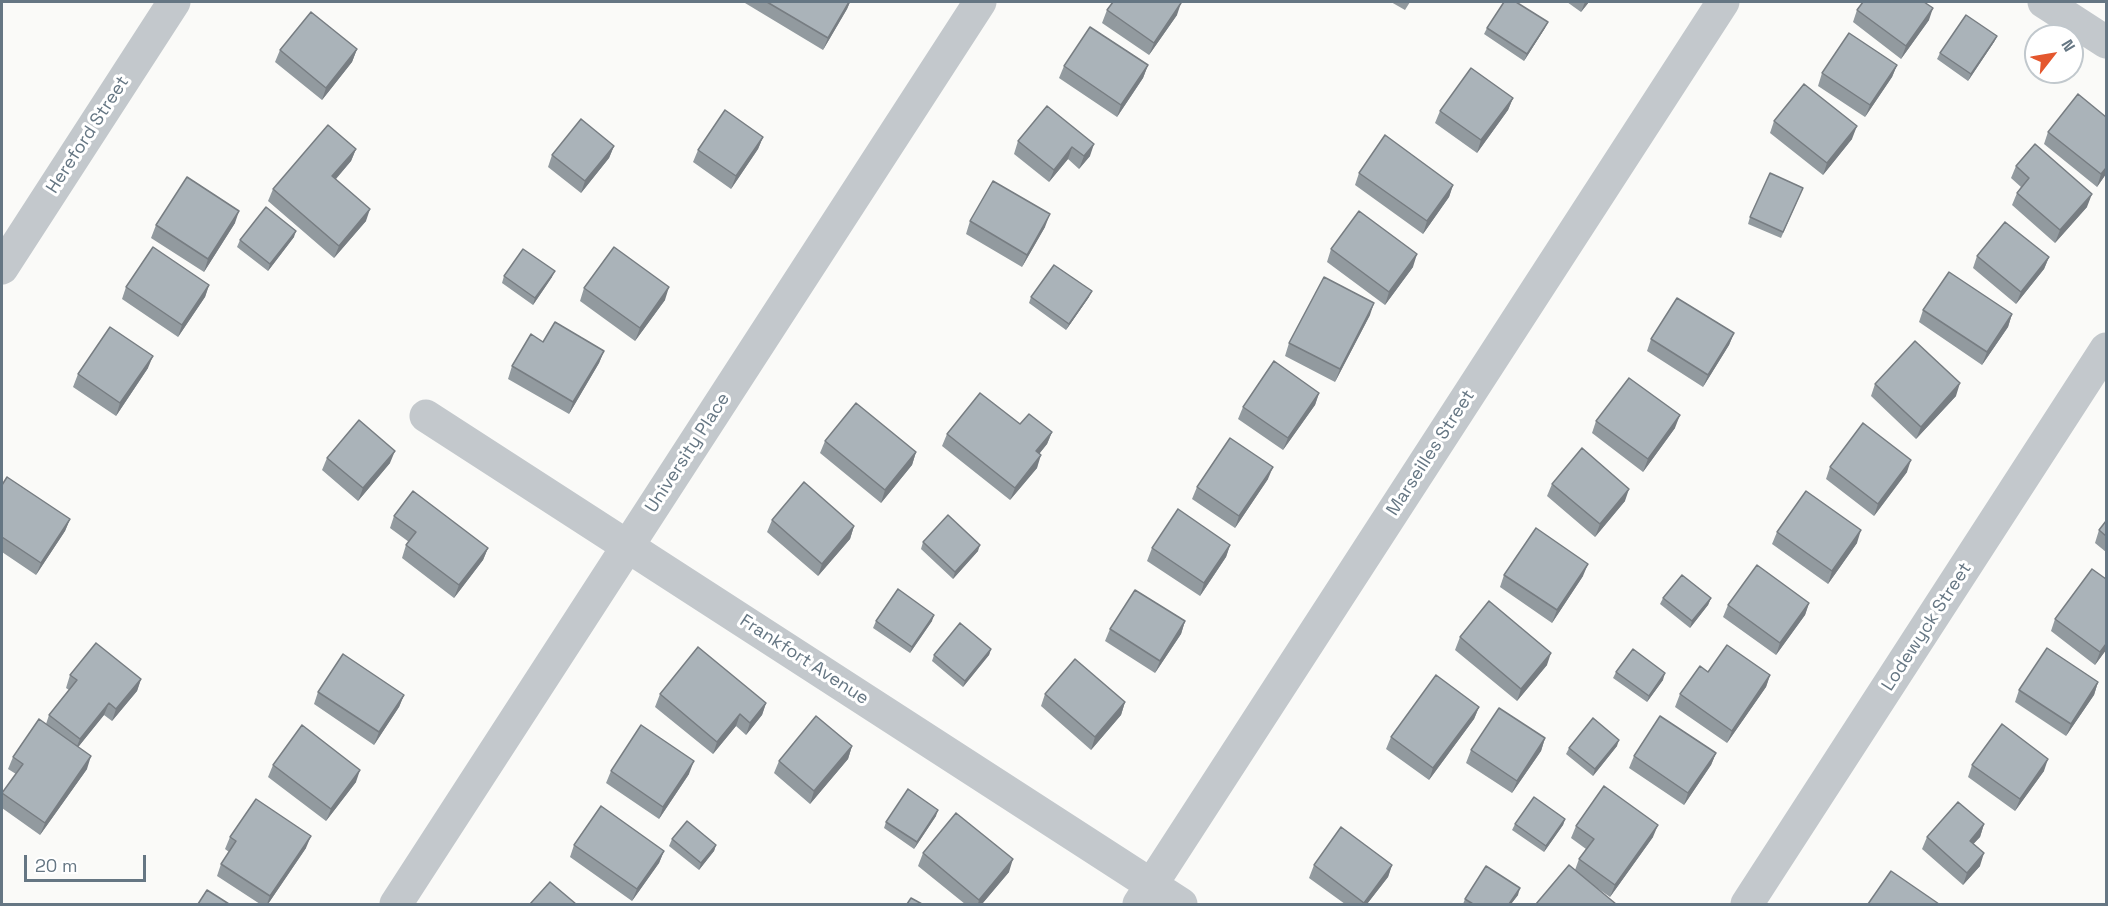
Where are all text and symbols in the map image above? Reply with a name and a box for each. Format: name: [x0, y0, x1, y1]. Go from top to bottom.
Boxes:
north arrow: [2024, 24, 2084, 84]
text: N: [2056, 35, 2080, 56]
street label: Hereford Street: [42, 72, 134, 198]
street label: Marseilles Street: [1382, 386, 1480, 520]
street label: University Place: [641, 389, 735, 517]
street label: Lodewyck Street: [1878, 559, 1976, 695]
street label: Frankfort Avenue: [736, 610, 872, 710]
scale bar: [27, 843, 148, 881]
text: 20 m: [35, 854, 78, 877]

